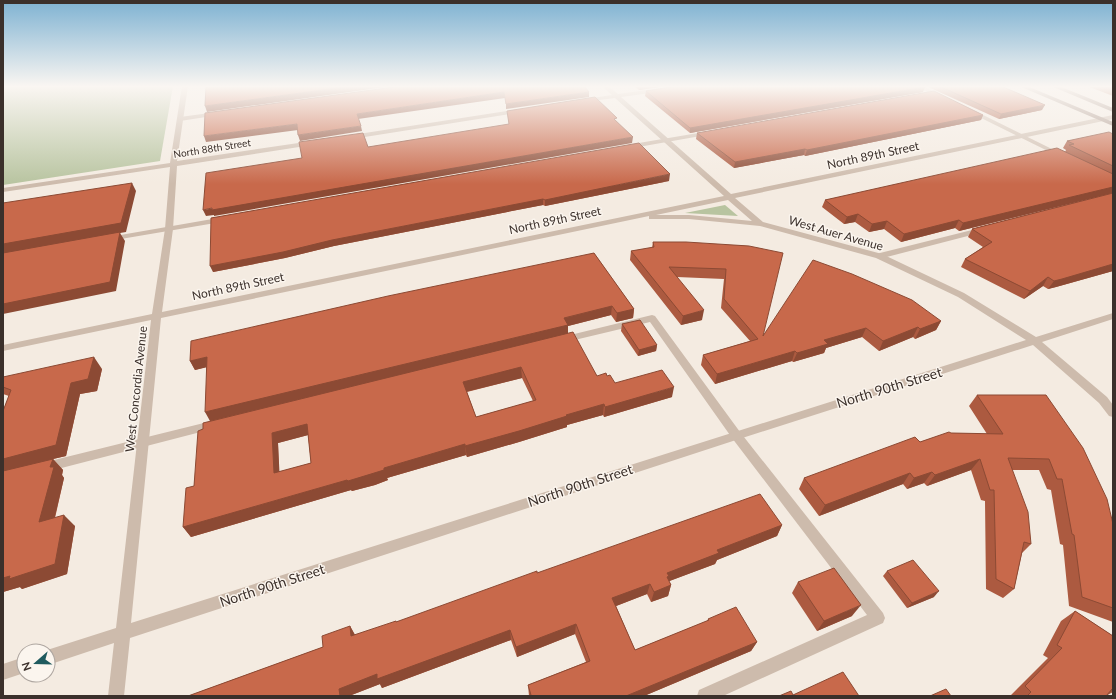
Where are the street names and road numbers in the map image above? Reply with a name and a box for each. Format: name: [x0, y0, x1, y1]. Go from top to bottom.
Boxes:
street label: North 88th Street: [172, 136, 252, 160]
street label: North 89th Street: [826, 138, 921, 172]
street label: North 89th Street: [508, 203, 603, 237]
street label: West Auer Avenue: [787, 212, 885, 254]
street label: North 89th Street: [191, 269, 286, 303]
street label: West Concordia Avenue: [122, 325, 150, 453]
street label: North 90th Street: [834, 363, 944, 411]
street label: North 90th Street: [525, 460, 635, 510]
street label: North 90th Street: [217, 560, 327, 610]

